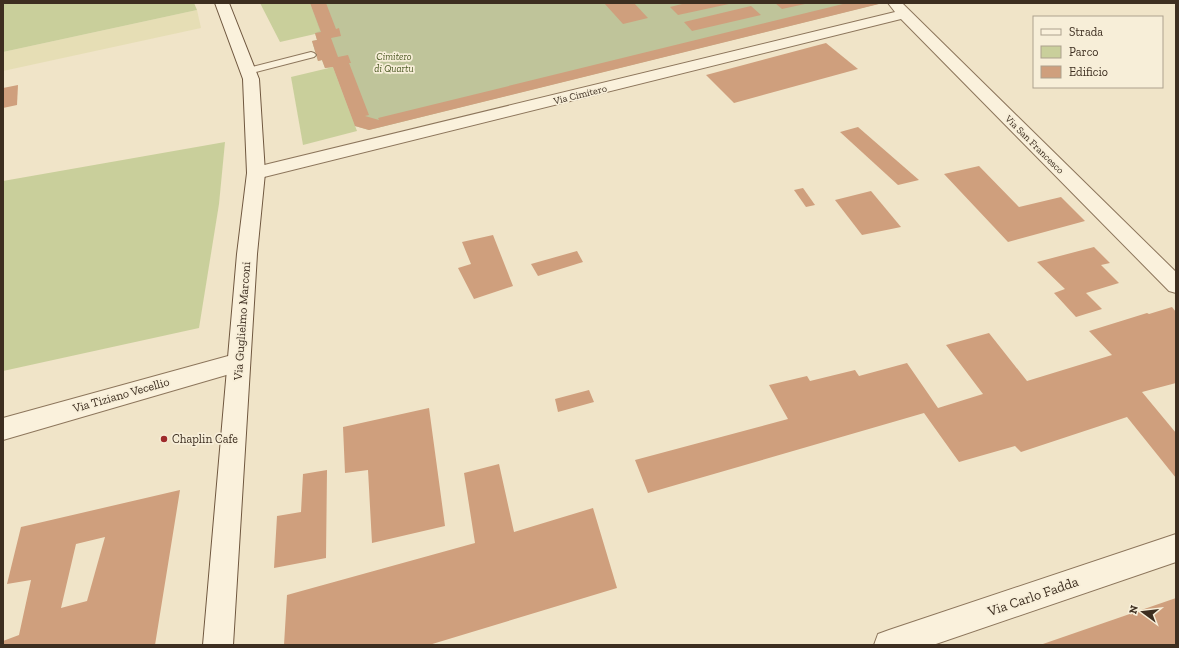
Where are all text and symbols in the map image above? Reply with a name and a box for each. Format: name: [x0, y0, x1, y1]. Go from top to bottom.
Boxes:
legend: [1033, 16, 1163, 88]
text: Strada: [1069, 25, 1103, 39]
text: Parco: [1069, 45, 1098, 59]
park label: Cimitero di Quartu: [374, 51, 414, 75]
text: Edificio: [1069, 65, 1108, 79]
street label: Via Cimitero: [551, 83, 608, 108]
street label: Via San Francesco: [1002, 112, 1066, 177]
street label: Via Guglielmo Marconi: [231, 261, 253, 382]
street label: Via Tiziano Vecellio: [70, 375, 171, 416]
place label: Chaplin Cafe: [172, 432, 238, 446]
marker: Chaplin Cafe: [159, 434, 169, 444]
street label: Via Carlo Fadda: [985, 573, 1081, 620]
north arrow: [1123, 592, 1163, 632]
text: N: [1126, 603, 1141, 615]

